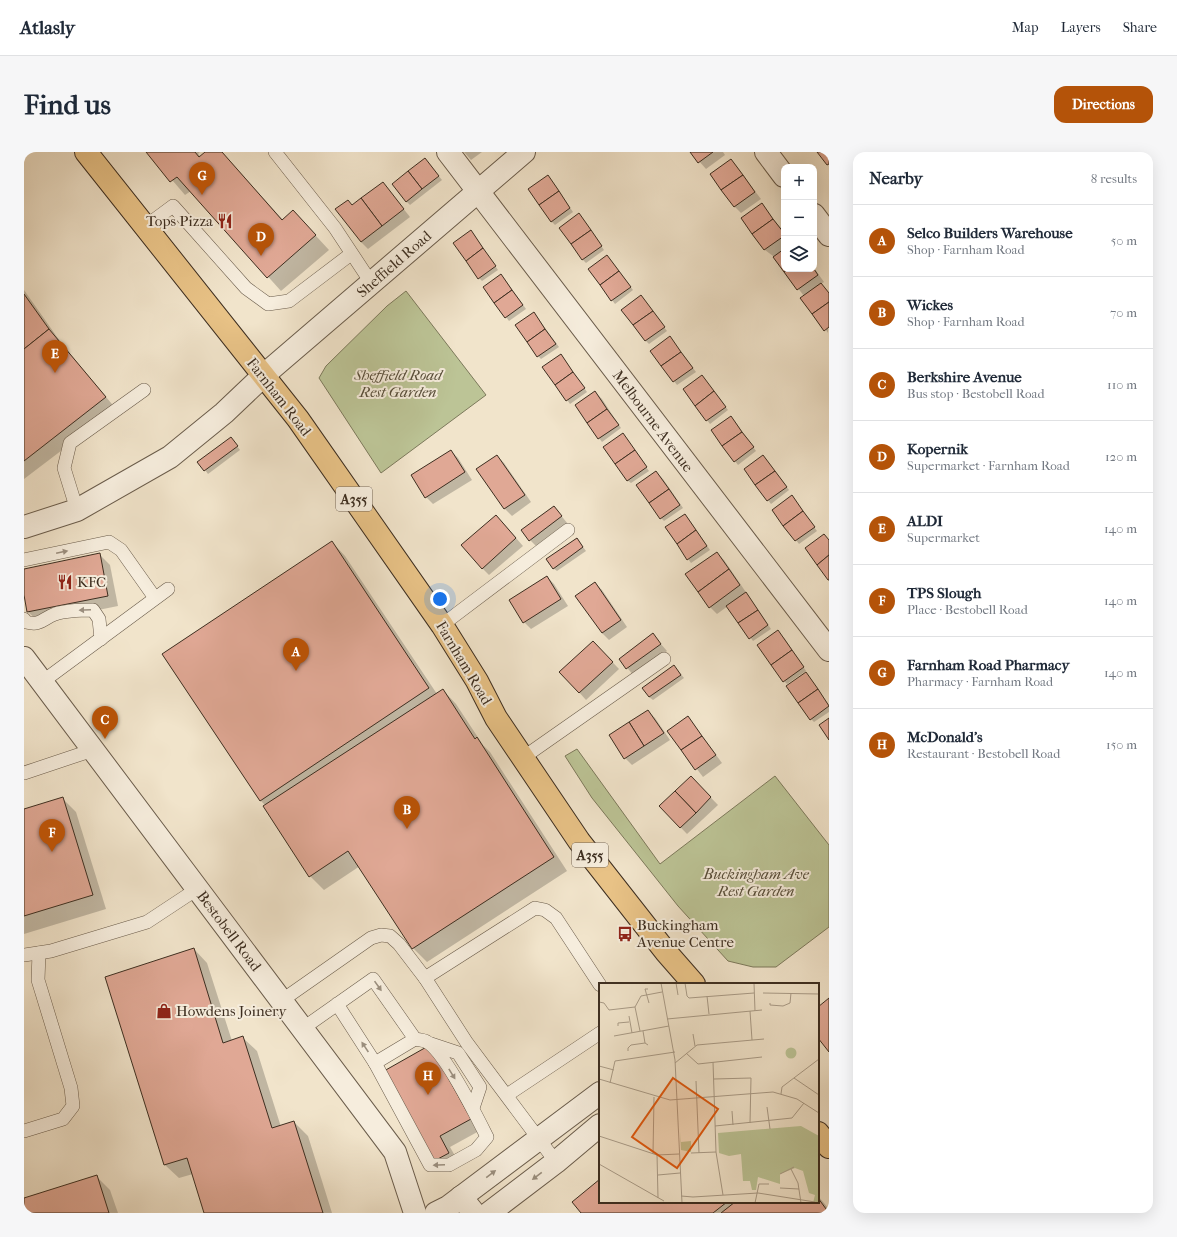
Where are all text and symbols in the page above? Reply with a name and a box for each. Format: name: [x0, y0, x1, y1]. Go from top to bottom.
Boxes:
text: Atlasly: [20, 17, 75, 39]
text: Map: [1012, 19, 1039, 36]
text: Layers: [1061, 19, 1101, 36]
text: Share: [1123, 19, 1157, 36]
button: Directions: [1054, 86, 1153, 123]
text: Find us: [24, 88, 111, 121]
pin: G: [189, 162, 215, 195]
map controls: [781, 164, 817, 272]
button: +: [781, 164, 817, 200]
text: Nearby: [869, 168, 923, 188]
text: 8 results: [1091, 171, 1137, 186]
button: −: [781, 200, 817, 236]
place label: Tops Pizza: [146, 212, 214, 230]
restaurant icon: Tops Pizza: [216, 212, 234, 230]
pin: D: [248, 223, 274, 256]
text: Selco Builders Warehouse: [907, 224, 1073, 242]
street label: Sheffield Road: [353, 226, 436, 301]
text: A: [878, 233, 886, 248]
text: 50 m: [1111, 233, 1137, 248]
button: layers: [781, 236, 817, 272]
text: Shop · Farnham Road: [907, 242, 1025, 257]
text: Wickes: [907, 296, 953, 314]
text: B: [878, 305, 886, 320]
text: 70 m: [1110, 305, 1137, 320]
text: Shop · Farnham Road: [907, 314, 1025, 329]
pin: E: [42, 340, 68, 373]
street label: Farnham Road: [243, 354, 316, 440]
park label: Sheffield Road Rest Garden: [353, 366, 444, 401]
street label: Melbourne Avenue: [609, 367, 697, 476]
text: Berkshire Avenue: [907, 368, 1022, 386]
text: C: [878, 377, 886, 392]
text: 110 m: [1107, 377, 1137, 392]
text: Bus stop · Bestobell Road: [907, 386, 1045, 401]
text: Kopernik: [907, 440, 968, 458]
text: D: [877, 449, 887, 464]
text: 120 m: [1105, 449, 1137, 464]
text: Supermarket · Farnham Road: [907, 458, 1070, 473]
road number: A355: [336, 487, 372, 511]
text: ALDI: [907, 512, 943, 530]
text: E: [878, 521, 886, 536]
text: 140 m: [1104, 521, 1137, 536]
text: Supermarket: [907, 530, 980, 545]
one-way arrow: [56, 548, 68, 554]
restaurant icon: KFC: [56, 573, 74, 591]
place label: KFC: [77, 573, 106, 591]
text: TPS Slough: [907, 584, 981, 602]
your location: [430, 589, 450, 609]
text: F: [879, 593, 885, 608]
text: 140 m: [1104, 593, 1137, 608]
text: Place · Bestobell Road: [907, 602, 1028, 617]
one-way arrow: [78, 607, 91, 613]
street label: Farnham Road: [432, 618, 496, 709]
pin: A: [283, 638, 309, 671]
text: Farnham Road Pharmacy: [907, 656, 1069, 674]
text: G: [877, 665, 887, 680]
text: 140 m: [1104, 665, 1137, 680]
text: Pharmacy · Farnham Road: [907, 674, 1053, 689]
pin: C: [92, 706, 118, 739]
text: McDonald's: [907, 728, 983, 746]
text: H: [877, 737, 887, 752]
text: 150 m: [1106, 737, 1137, 752]
text: Restaurant · Bestobell Road: [907, 746, 1060, 761]
pin: B: [394, 796, 420, 829]
pin: F: [39, 819, 65, 852]
road number: A355: [572, 843, 608, 867]
park label: Buckingham Ave Rest Garden: [702, 865, 810, 900]
street label: Bestobell Road: [193, 887, 265, 975]
place label: Buckingham Avenue Centre: [636, 916, 734, 951]
bus stop icon: Buckingham Avenue Centre: [616, 925, 634, 943]
one-way arrow: [374, 980, 382, 991]
inset map: [599, 983, 819, 1203]
shop icon: Howdens Joinery: [155, 1002, 173, 1020]
place label: Howdens Joinery: [176, 1002, 287, 1020]
one-way arrow: [361, 1042, 369, 1052]
pin: H: [415, 1062, 441, 1095]
one-way arrow: [448, 1069, 456, 1079]
one-way arrow: [432, 1162, 445, 1168]
one-way arrow: [485, 1170, 496, 1179]
one-way arrow: [532, 1172, 543, 1181]

